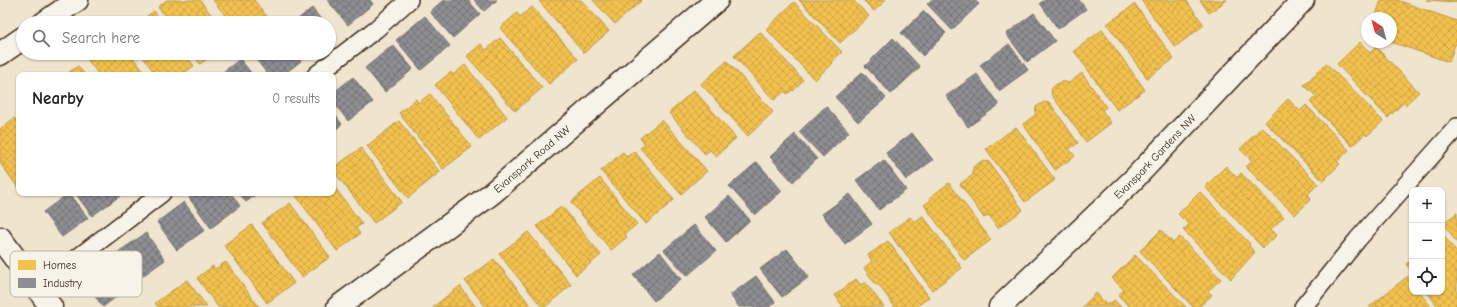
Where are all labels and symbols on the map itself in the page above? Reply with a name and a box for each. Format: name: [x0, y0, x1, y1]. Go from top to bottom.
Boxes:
north arrow: [1361, 12, 1397, 48]
street label: Evanspark Gardens NW: [1111, 111, 1199, 202]
street label: Evanspark Road NW: [491, 123, 573, 196]
legend: [10, 251, 142, 297]
text: Homes: [43, 259, 76, 272]
text: Industry: [43, 277, 82, 290]

